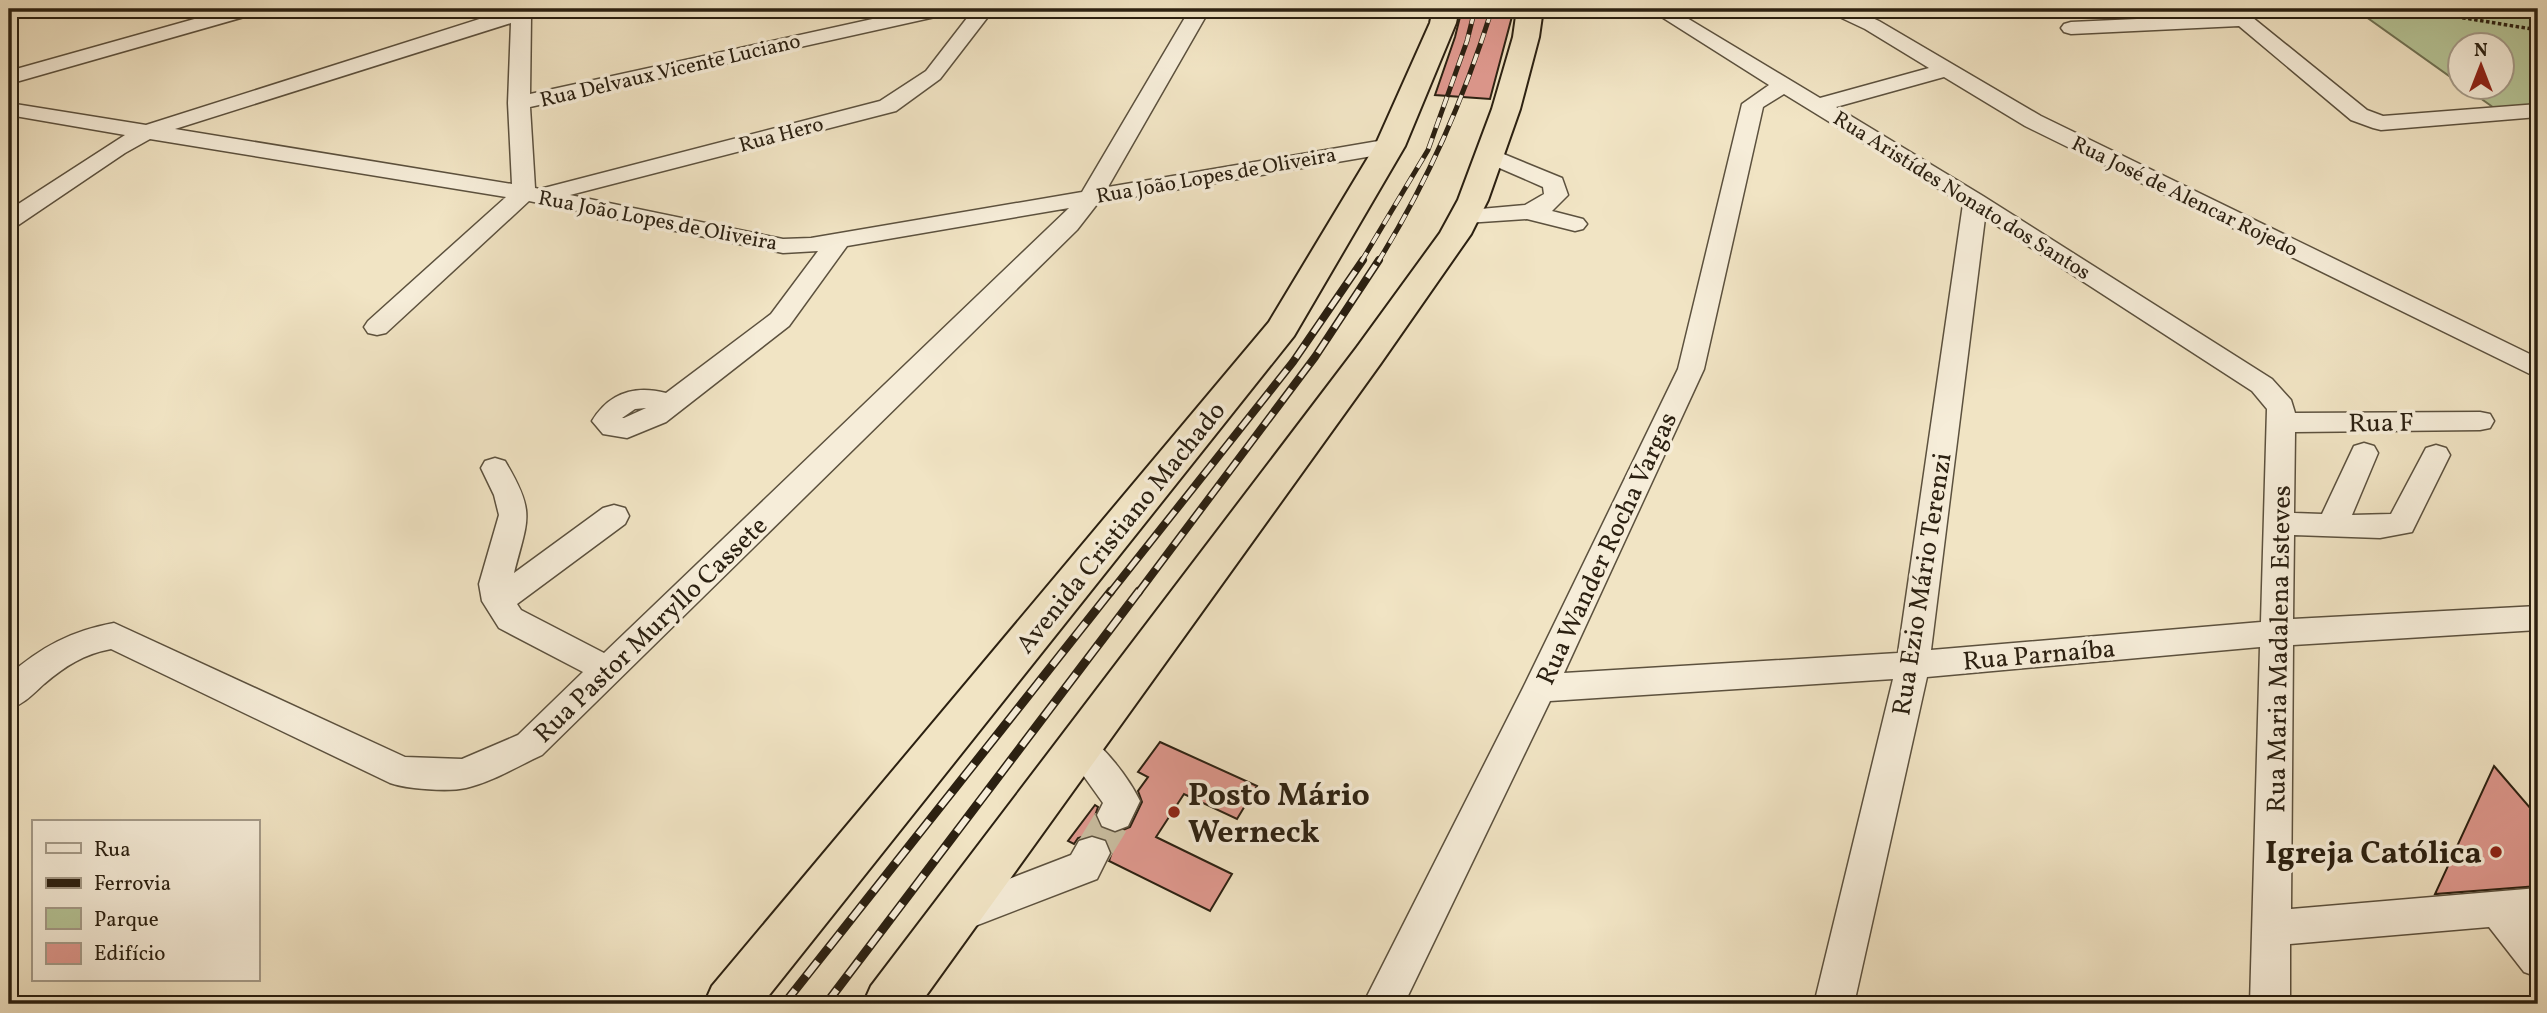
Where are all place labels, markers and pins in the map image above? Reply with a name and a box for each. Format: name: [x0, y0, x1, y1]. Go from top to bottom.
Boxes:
place label: Posto Mário Werneck: [1188, 775, 1370, 856]
marker: Posto Mário Werneck: [1166, 804, 1182, 820]
place label: Igreja Católica: [2265, 833, 2482, 877]
marker: Igreja Católica: [2488, 844, 2504, 860]

